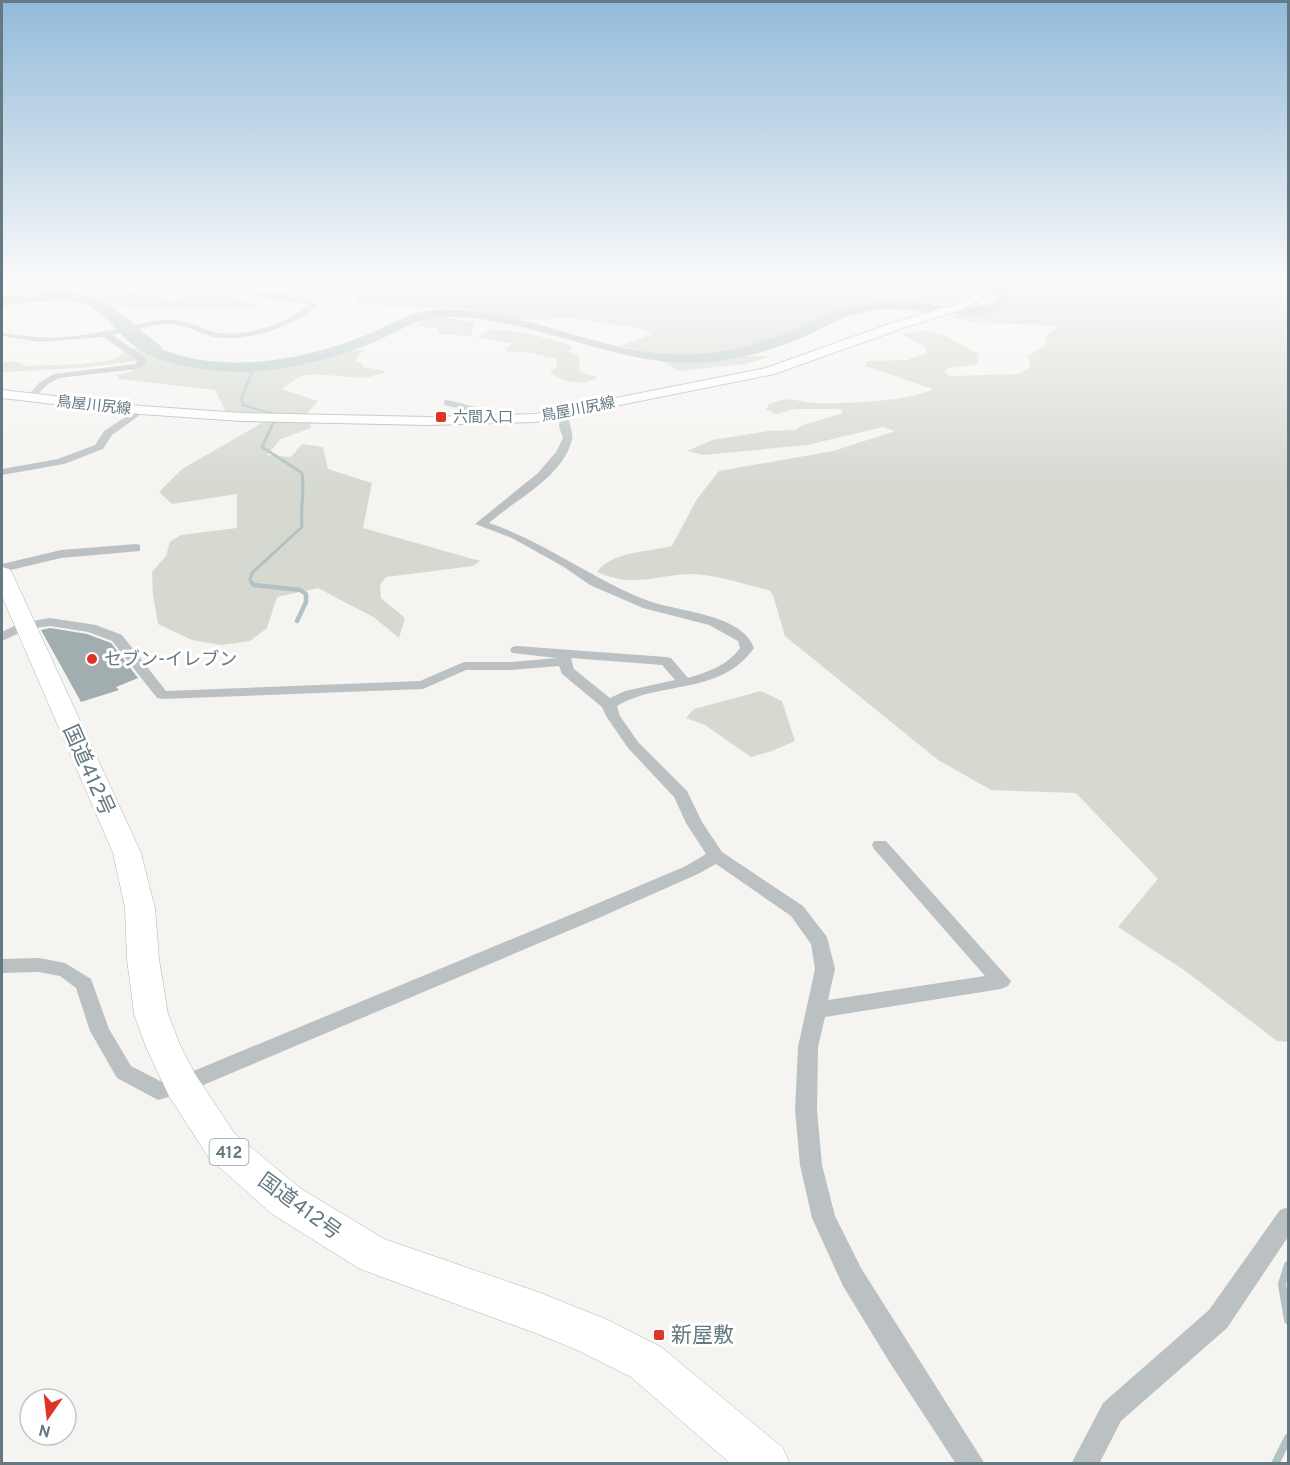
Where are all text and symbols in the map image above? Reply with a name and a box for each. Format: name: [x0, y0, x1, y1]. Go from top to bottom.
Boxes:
street label: 鳥屋川尻線: [56, 393, 132, 420]
street label: 鳥屋川尻線: [540, 394, 617, 427]
place label: 六間入口: [453, 409, 513, 428]
marker: 六間入口: [434, 410, 448, 424]
place label: セブン-イレブン: [104, 649, 237, 672]
marker: セブン-イレブン: [85, 652, 99, 666]
street label: 国道412号: [56, 721, 120, 820]
road number: 412: [210, 1139, 248, 1165]
street label: 国道412号: [252, 1168, 346, 1247]
place label: 新屋敷: [671, 1323, 734, 1350]
marker: 新屋敷: [652, 1328, 666, 1342]
north arrow: [18, 1387, 78, 1447]
text: N: [37, 1419, 53, 1441]

